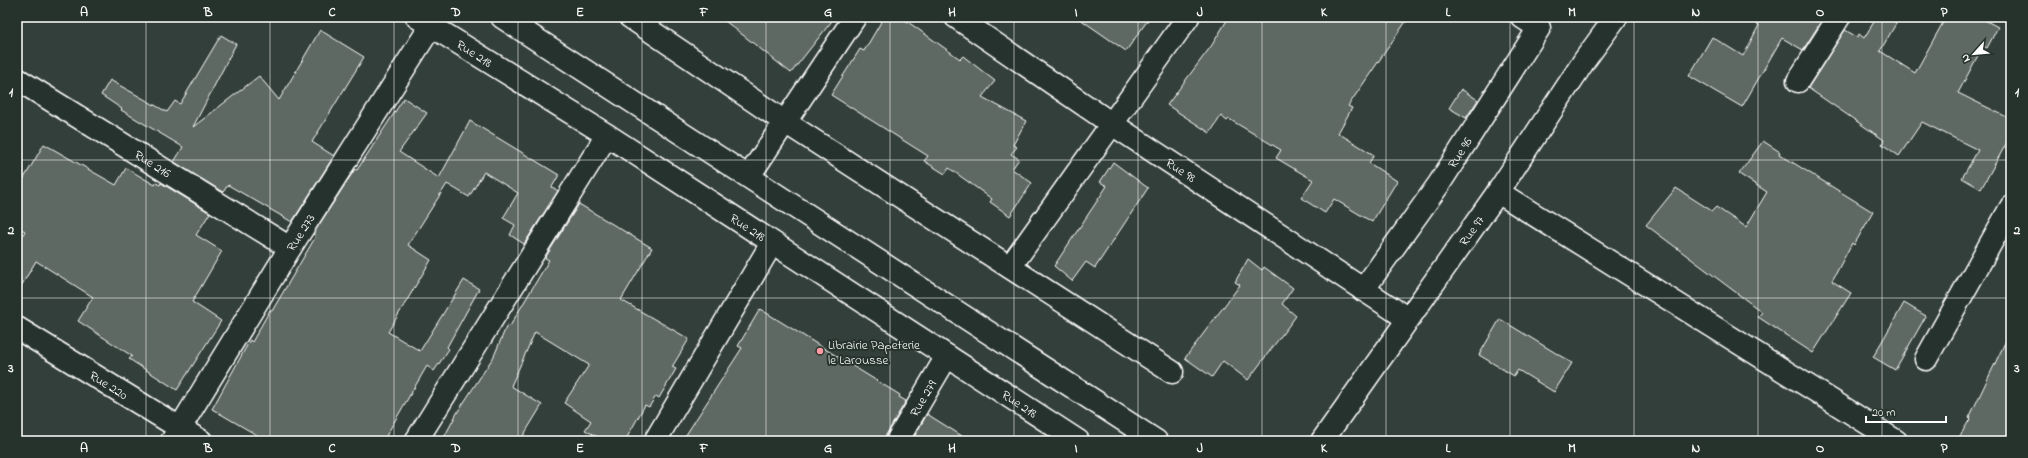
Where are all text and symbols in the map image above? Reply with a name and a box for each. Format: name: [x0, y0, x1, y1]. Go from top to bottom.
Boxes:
text: A: [80, 3, 88, 22]
text: B: [203, 3, 213, 22]
text: C: [328, 3, 336, 22]
text: D: [450, 3, 461, 22]
text: E: [576, 3, 584, 22]
text: F: [699, 3, 709, 22]
text: G: [824, 3, 832, 22]
text: H: [948, 3, 956, 22]
text: I: [1074, 3, 1078, 22]
text: J: [1197, 3, 1203, 22]
text: K: [1321, 3, 1328, 22]
text: L: [1446, 3, 1452, 22]
text: M: [1568, 3, 1576, 22]
text: N: [1692, 3, 1701, 22]
text: O: [1816, 3, 1825, 22]
text: P: [1941, 3, 1948, 22]
north arrow: [1954, 34, 1994, 74]
street label: Rue 218: [452, 36, 496, 73]
text: N: [1957, 51, 1975, 65]
text: 1: [9, 83, 14, 102]
text: 1: [2015, 83, 2020, 102]
street label: Rue 96: [1444, 134, 1478, 172]
street label: Rue 216: [130, 146, 174, 183]
street label: Rue 98: [1162, 154, 1199, 188]
street label: Rue 218: [726, 209, 769, 247]
street label: Rue 273: [282, 211, 320, 255]
street label: Rue 97: [1455, 212, 1490, 250]
text: 2: [7, 221, 15, 240]
text: 2: [2013, 221, 2021, 240]
place label: Librairie Papeterie le Larousse: [828, 336, 920, 370]
marker: Librairie Papeterie le Larousse: [815, 346, 825, 356]
text: 3: [7, 359, 14, 378]
text: 3: [2013, 359, 2020, 378]
street label: Rue 220: [85, 367, 132, 405]
street label: Rue 279: [905, 377, 942, 420]
street label: Rue 218: [997, 386, 1041, 423]
scale bar: [1866, 398, 1946, 424]
text: 20 m: [1872, 404, 1895, 422]
text: A: [80, 439, 88, 458]
text: B: [203, 439, 213, 458]
text: C: [328, 439, 336, 458]
text: D: [450, 439, 461, 458]
text: E: [576, 439, 584, 458]
text: F: [699, 439, 709, 458]
text: G: [824, 439, 832, 458]
text: H: [948, 439, 956, 458]
text: I: [1074, 439, 1078, 458]
text: J: [1197, 439, 1203, 458]
text: K: [1321, 439, 1328, 458]
text: L: [1446, 439, 1452, 458]
text: M: [1568, 439, 1576, 458]
text: N: [1692, 439, 1701, 458]
text: O: [1816, 439, 1825, 458]
text: P: [1941, 439, 1948, 458]

